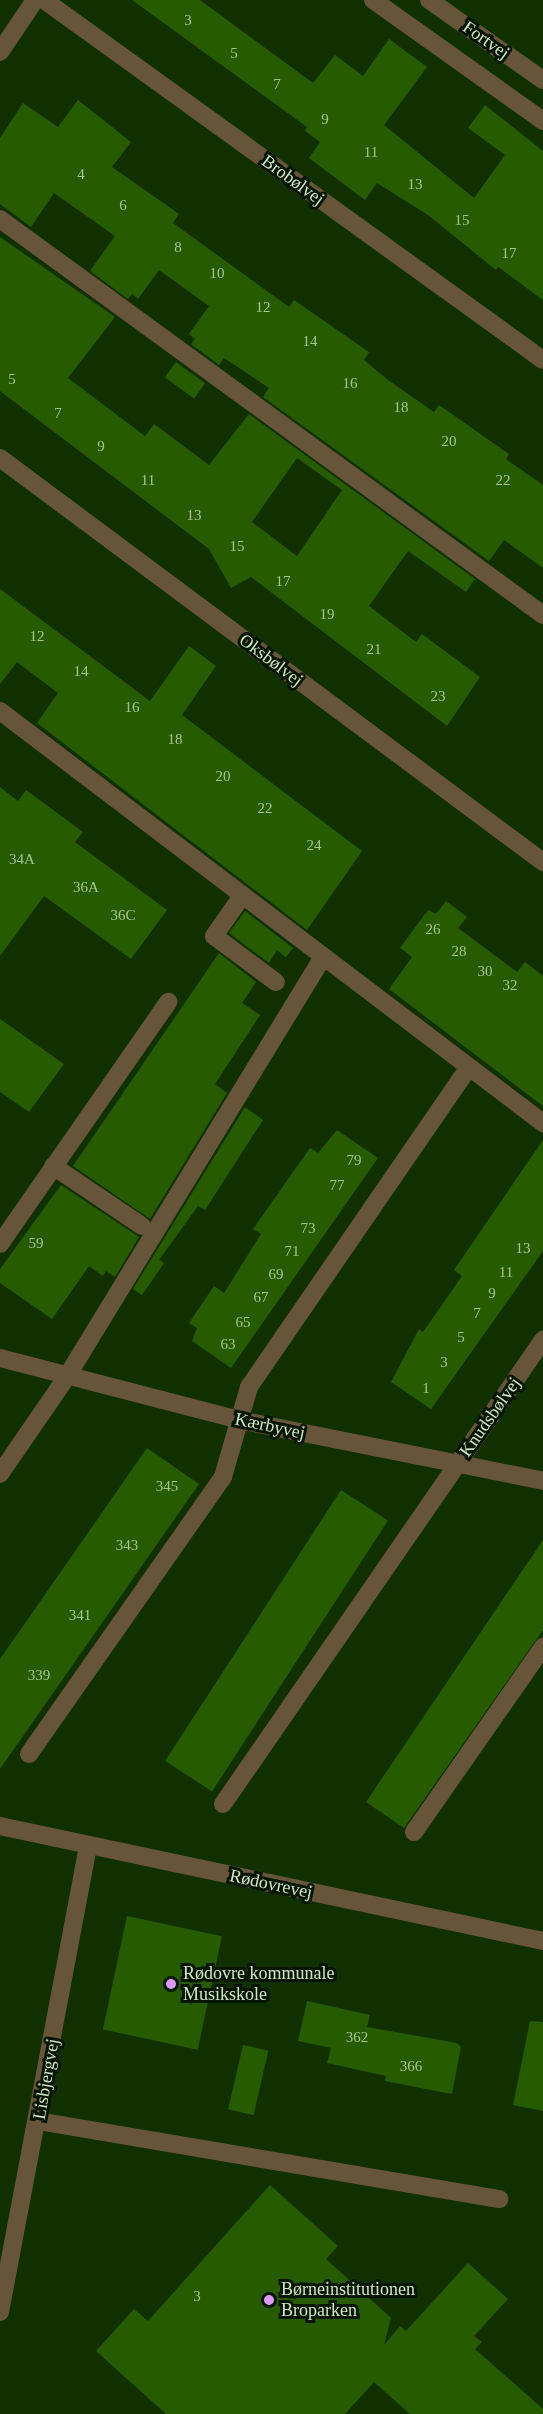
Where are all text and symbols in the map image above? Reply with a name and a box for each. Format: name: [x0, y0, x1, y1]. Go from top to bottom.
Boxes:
house number: 3: [184, 12, 192, 30]
street label: Fortvej: [459, 16, 513, 64]
house number: 5: [230, 45, 238, 63]
house number: 7: [273, 76, 281, 94]
house number: 9: [321, 111, 329, 129]
house number: 11: [364, 144, 378, 162]
street label: Brobølvej: [258, 150, 328, 210]
house number: 4: [77, 166, 85, 184]
house number: 13: [408, 176, 422, 194]
house number: 6: [119, 197, 127, 215]
house number: 15: [454, 212, 470, 230]
house number: 8: [174, 239, 182, 257]
house number: 17: [502, 245, 516, 263]
house number: 10: [210, 265, 224, 283]
house number: 12: [256, 299, 270, 317]
house number: 14: [302, 333, 318, 351]
house number: 5: [8, 371, 16, 389]
house number: 16: [342, 375, 358, 393]
house number: 18: [394, 399, 408, 417]
house number: 7: [54, 405, 62, 423]
house number: 20: [442, 433, 456, 451]
house number: 9: [97, 438, 105, 456]
house number: 11: [141, 472, 155, 490]
house number: 22: [496, 472, 510, 490]
house number: 13: [186, 507, 202, 525]
house number: 15: [230, 538, 244, 556]
house number: 17: [276, 573, 290, 591]
house number: 19: [320, 606, 334, 624]
house number: 12: [30, 628, 44, 646]
street label: Oksbølvej: [235, 629, 307, 691]
house number: 21: [366, 641, 382, 659]
house number: 14: [74, 663, 88, 681]
house number: 23: [430, 688, 446, 706]
house number: 16: [124, 699, 140, 717]
house number: 18: [168, 731, 182, 749]
house number: 20: [216, 768, 230, 786]
house number: 22: [258, 800, 272, 818]
house number: 24: [306, 837, 322, 855]
house number: 34A: [9, 851, 35, 869]
house number: 36A: [73, 879, 99, 897]
house number: 36C: [110, 907, 136, 925]
house number: 26: [426, 921, 440, 939]
house number: 28: [452, 943, 466, 961]
house number: 30: [478, 963, 492, 981]
house number: 32: [502, 977, 518, 995]
house number: 79: [346, 1152, 362, 1170]
house number: 77: [330, 1177, 344, 1195]
house number: 73: [300, 1220, 316, 1238]
house number: 59: [28, 1235, 44, 1253]
house number: 13: [516, 1240, 530, 1258]
house number: 71: [284, 1243, 300, 1261]
house number: 11: [499, 1264, 513, 1282]
house number: 69: [268, 1266, 284, 1284]
house number: 9: [488, 1285, 496, 1303]
house number: 67: [254, 1289, 268, 1307]
house number: 7: [473, 1305, 481, 1323]
house number: 65: [236, 1314, 250, 1332]
house number: 5: [457, 1329, 465, 1347]
house number: 63: [220, 1336, 236, 1354]
house number: 3: [440, 1354, 448, 1372]
street label: Knudsbølvej: [455, 1373, 525, 1461]
house number: 1: [422, 1380, 430, 1398]
street label: Kærbyvej: [233, 1408, 307, 1444]
house number: 345: [156, 1478, 178, 1496]
house number: 343: [116, 1537, 138, 1555]
house number: 341: [69, 1607, 91, 1625]
house number: 339: [28, 1667, 50, 1685]
street label: Rødovrevej: [228, 1865, 314, 1903]
place label: Rødovre kommunale Musikskole: [183, 1963, 334, 2006]
marker: Rødovre kommunale Musikskole: [164, 1977, 178, 1991]
house number: 362: [346, 2029, 368, 2047]
street label: Lisbjergvej: [28, 2037, 64, 2121]
house number: 366: [400, 2058, 422, 2076]
place label: Børneinstitutionen Broparken: [281, 2279, 415, 2322]
house number: 3: [193, 2288, 201, 2306]
marker: Børneinstitutionen Broparken: [262, 2293, 276, 2307]

